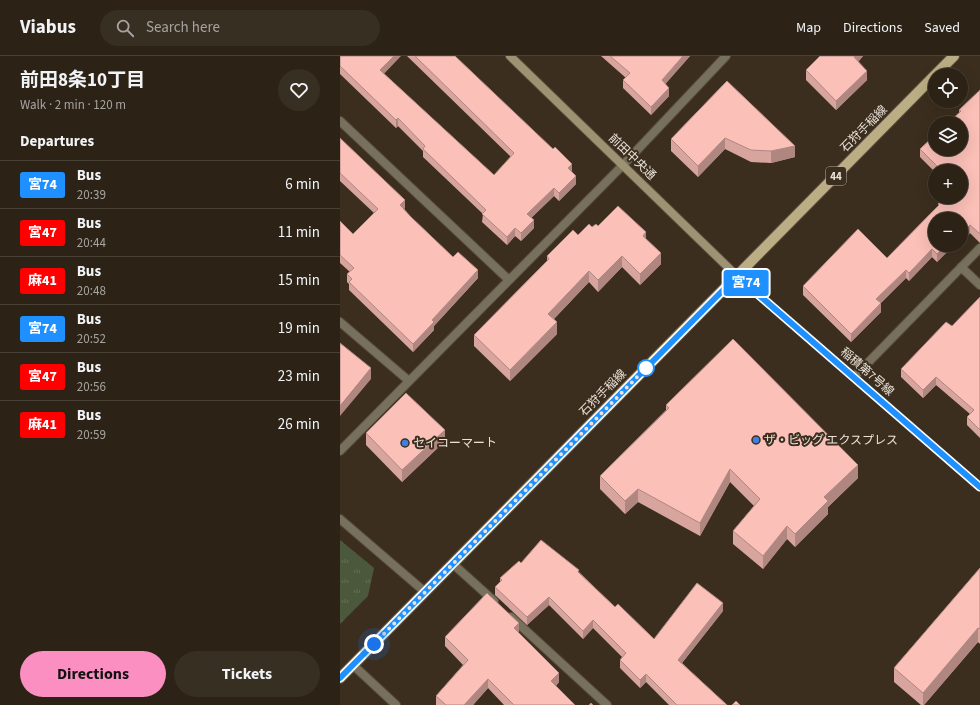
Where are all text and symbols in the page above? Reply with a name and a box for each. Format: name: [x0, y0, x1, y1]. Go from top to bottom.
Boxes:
search box: [100, 10, 380, 46]
text: Viabus: [20, 14, 76, 41]
icon: search: [114, 17, 136, 39]
text: Search here: [146, 17, 220, 38]
text: Map: [796, 18, 821, 38]
text: Directions: [843, 18, 902, 38]
text: Saved: [924, 18, 960, 38]
text: 前田8条10丁目: [20, 67, 145, 94]
map controls: [928, 68, 968, 252]
button: locate: [928, 68, 968, 108]
button: heart: [278, 69, 320, 111]
text: Walk · 2 min · 120 m: [20, 96, 126, 114]
street label: 石狩手稲線: [837, 102, 891, 156]
button: layers: [928, 116, 968, 156]
street label: 前田中央通: [605, 130, 659, 184]
text: Departures: [20, 131, 94, 152]
button: +: [928, 164, 968, 204]
text: Bus: [77, 165, 101, 186]
road number: 44: [826, 167, 846, 185]
text: 6 min: [285, 174, 320, 195]
text: 宮74: [28, 175, 57, 195]
text: 20:39: [77, 186, 106, 204]
button: −: [928, 212, 968, 252]
text: Bus: [77, 213, 101, 234]
text: 11 min: [278, 222, 320, 243]
text: 宮47: [28, 223, 57, 243]
text: 20:44: [77, 234, 106, 252]
text: Bus: [77, 261, 101, 282]
text: 15 min: [278, 270, 320, 291]
line badge: 宮74: [723, 270, 769, 296]
text: 麻41: [28, 271, 57, 291]
text: 宮74: [732, 273, 760, 293]
text: 20:48: [77, 282, 106, 300]
text: Bus: [77, 309, 101, 330]
text: 19 min: [278, 318, 320, 339]
text: 宮74: [28, 319, 57, 339]
text: 20:52: [77, 330, 106, 348]
street label: 稲積第7号線: [837, 344, 897, 400]
text: Bus: [77, 357, 101, 378]
unlabelled marker: [637, 359, 655, 377]
text: 23 min: [278, 366, 320, 387]
street label: 石狩手稲線: [576, 366, 630, 420]
text: 宮47: [28, 367, 57, 387]
text: 20:56: [77, 378, 106, 396]
text: Bus: [77, 405, 101, 426]
text: 26 min: [278, 414, 320, 435]
text: 麻41: [28, 415, 57, 435]
text: 20:59: [77, 426, 106, 444]
place label: ザ・ビッグ エクスプレス: [764, 432, 898, 449]
place label: セイコーマート: [413, 435, 497, 452]
marker: ザ・ビッグ エクスプレス: [751, 435, 761, 445]
marker: セイコーマート: [400, 438, 410, 448]
your location: [364, 634, 384, 654]
button: Directions: [20, 651, 166, 697]
button: Tickets: [174, 651, 320, 697]

